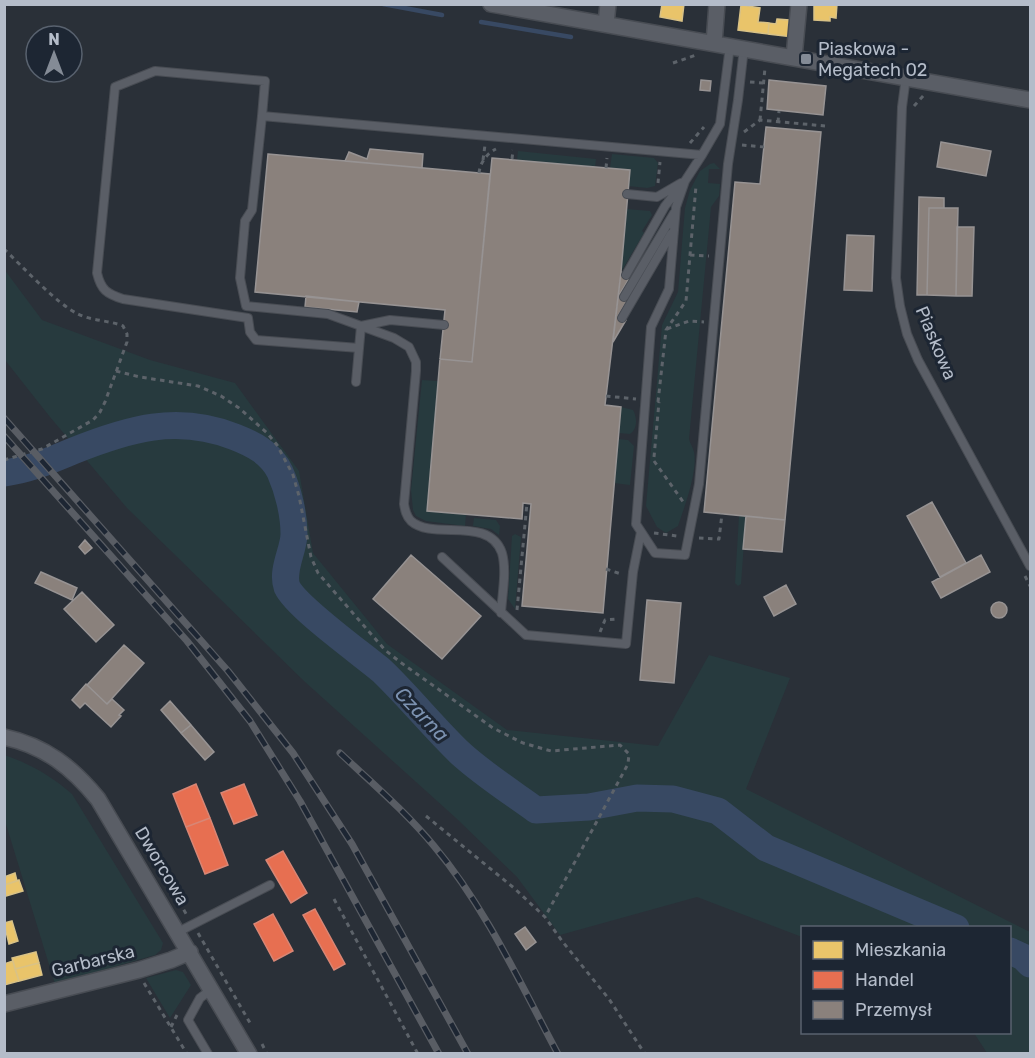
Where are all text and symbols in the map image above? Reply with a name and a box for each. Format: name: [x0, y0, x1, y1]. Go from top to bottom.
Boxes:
north arrow: [24, 24, 84, 84]
text: N: [48, 30, 60, 49]
place label: Piaskowa - Megatech 02: [818, 38, 927, 81]
marker: Piaskowa - Megatech 02: [799, 52, 813, 66]
street label: Piaskowa: [911, 303, 961, 383]
water label: Czarna: [390, 682, 454, 746]
street label: Dworcowa: [130, 823, 194, 909]
legend: [801, 926, 1011, 1034]
text: Mieszkania: [855, 939, 946, 961]
street label: Garbarska: [49, 940, 137, 982]
text: Handel: [855, 969, 914, 991]
text: Przemysł: [855, 999, 932, 1021]

